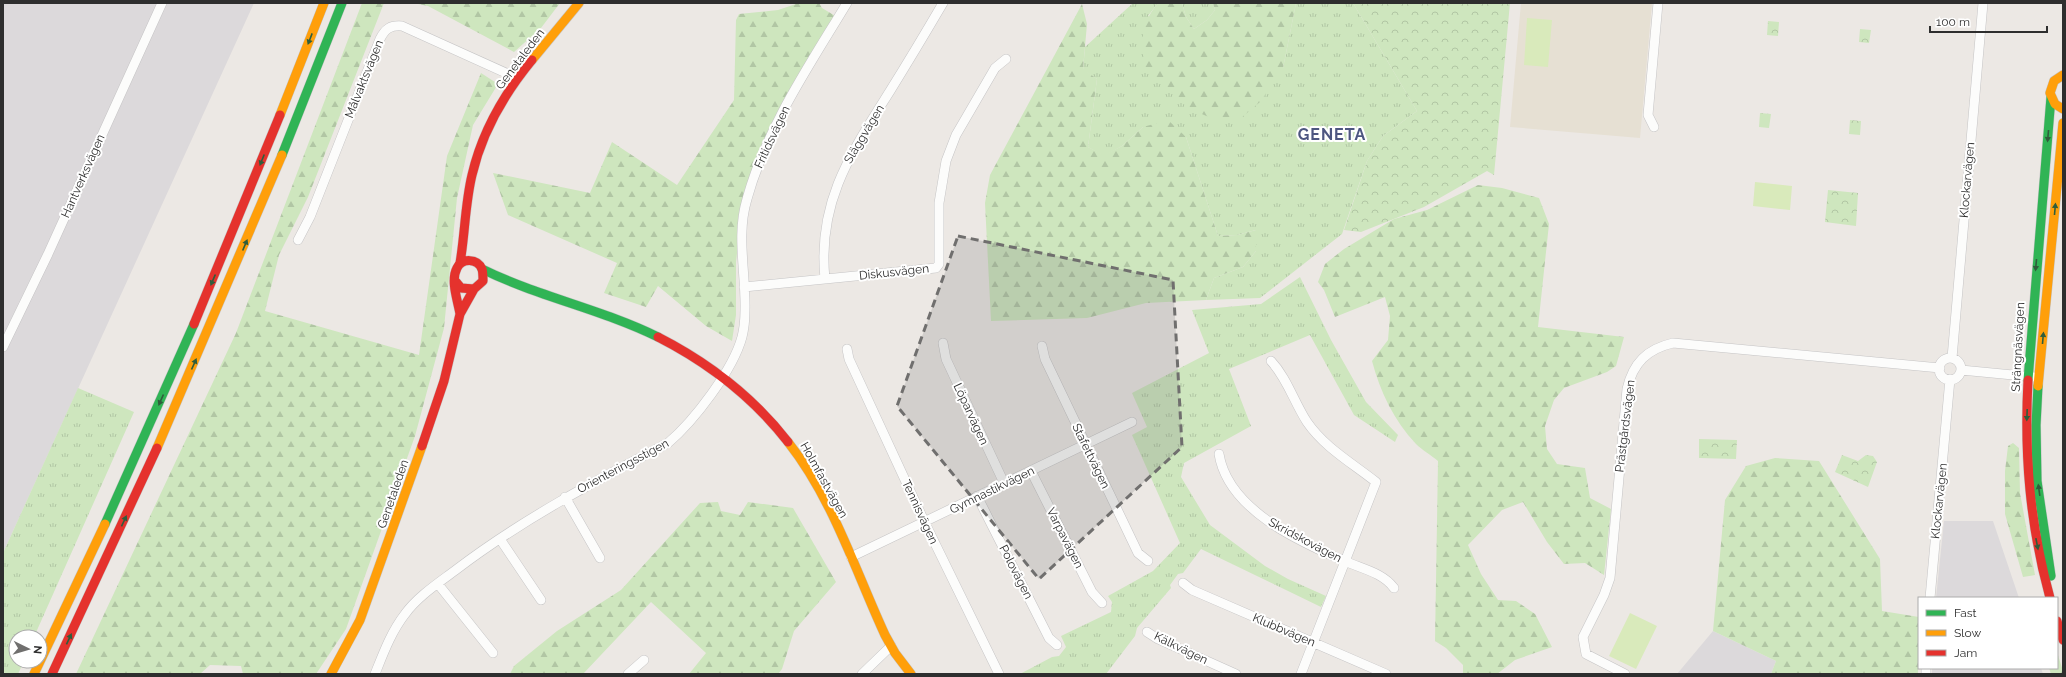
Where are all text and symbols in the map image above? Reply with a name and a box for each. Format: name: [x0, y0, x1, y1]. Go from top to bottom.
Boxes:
scale bar: [1930, 8, 2047, 34]
text: 100 m: [1936, 15, 1970, 29]
street label: Genetaleden: [493, 26, 547, 92]
one-way arrow: [307, 34, 313, 46]
street label: Målvaktsvägen: [342, 38, 386, 120]
street label: Släggvägen: [841, 102, 887, 166]
street label: Fritidsvägen: [751, 103, 793, 171]
district label: GENETA: [1298, 125, 1366, 144]
one-way arrow: [2044, 130, 2051, 142]
street label: Hantverksvägen: [58, 132, 108, 220]
street label: Klockarvägen: [1957, 142, 1977, 218]
one-way arrow: [259, 155, 265, 166]
one-way arrow: [2051, 203, 2058, 215]
one-way arrow: [242, 239, 248, 250]
one-way arrow: [2033, 259, 2039, 271]
street label: Diskusvägen: [858, 261, 930, 283]
one-way arrow: [209, 275, 215, 287]
street label: Strängnäsvägen: [2009, 302, 2027, 392]
one-way arrow: [2039, 332, 2046, 344]
one-way arrow: [191, 359, 197, 370]
street label: Prästgårdsvägen: [1612, 379, 1638, 473]
street label: Löparvägen: [951, 381, 991, 447]
one-way arrow: [158, 394, 164, 405]
one-way arrow: [2023, 409, 2030, 421]
street label: Stafettvägen: [1069, 421, 1113, 491]
street label: Orienteringsstigen: [575, 436, 671, 496]
street label: Holmfastvägen: [797, 440, 851, 520]
street label: Genetaleden: [375, 458, 411, 530]
street label: Klockarvägen: [1928, 462, 1950, 540]
street label: Gymnastikvägen: [947, 463, 1037, 517]
street label: Tennisvägen: [899, 478, 941, 546]
one-way arrow: [2036, 484, 2042, 496]
street label: Varpavägen: [1044, 505, 1086, 571]
street label: Skridskovägen: [1266, 515, 1344, 565]
one-way arrow: [121, 516, 127, 527]
one-way arrow: [2034, 538, 2040, 551]
street label: Polovägen: [996, 543, 1036, 601]
legend: [1918, 597, 2058, 669]
text: Fast: [1954, 606, 1977, 620]
street label: Klubbvägen: [1250, 610, 1318, 650]
text: Slow: [1954, 626, 1981, 640]
north arrow: [8, 629, 48, 669]
street label: Kälkvägen: [1152, 629, 1210, 667]
one-way arrow: [66, 633, 72, 645]
text: N: [31, 645, 44, 655]
text: Jam: [1954, 646, 1977, 660]

